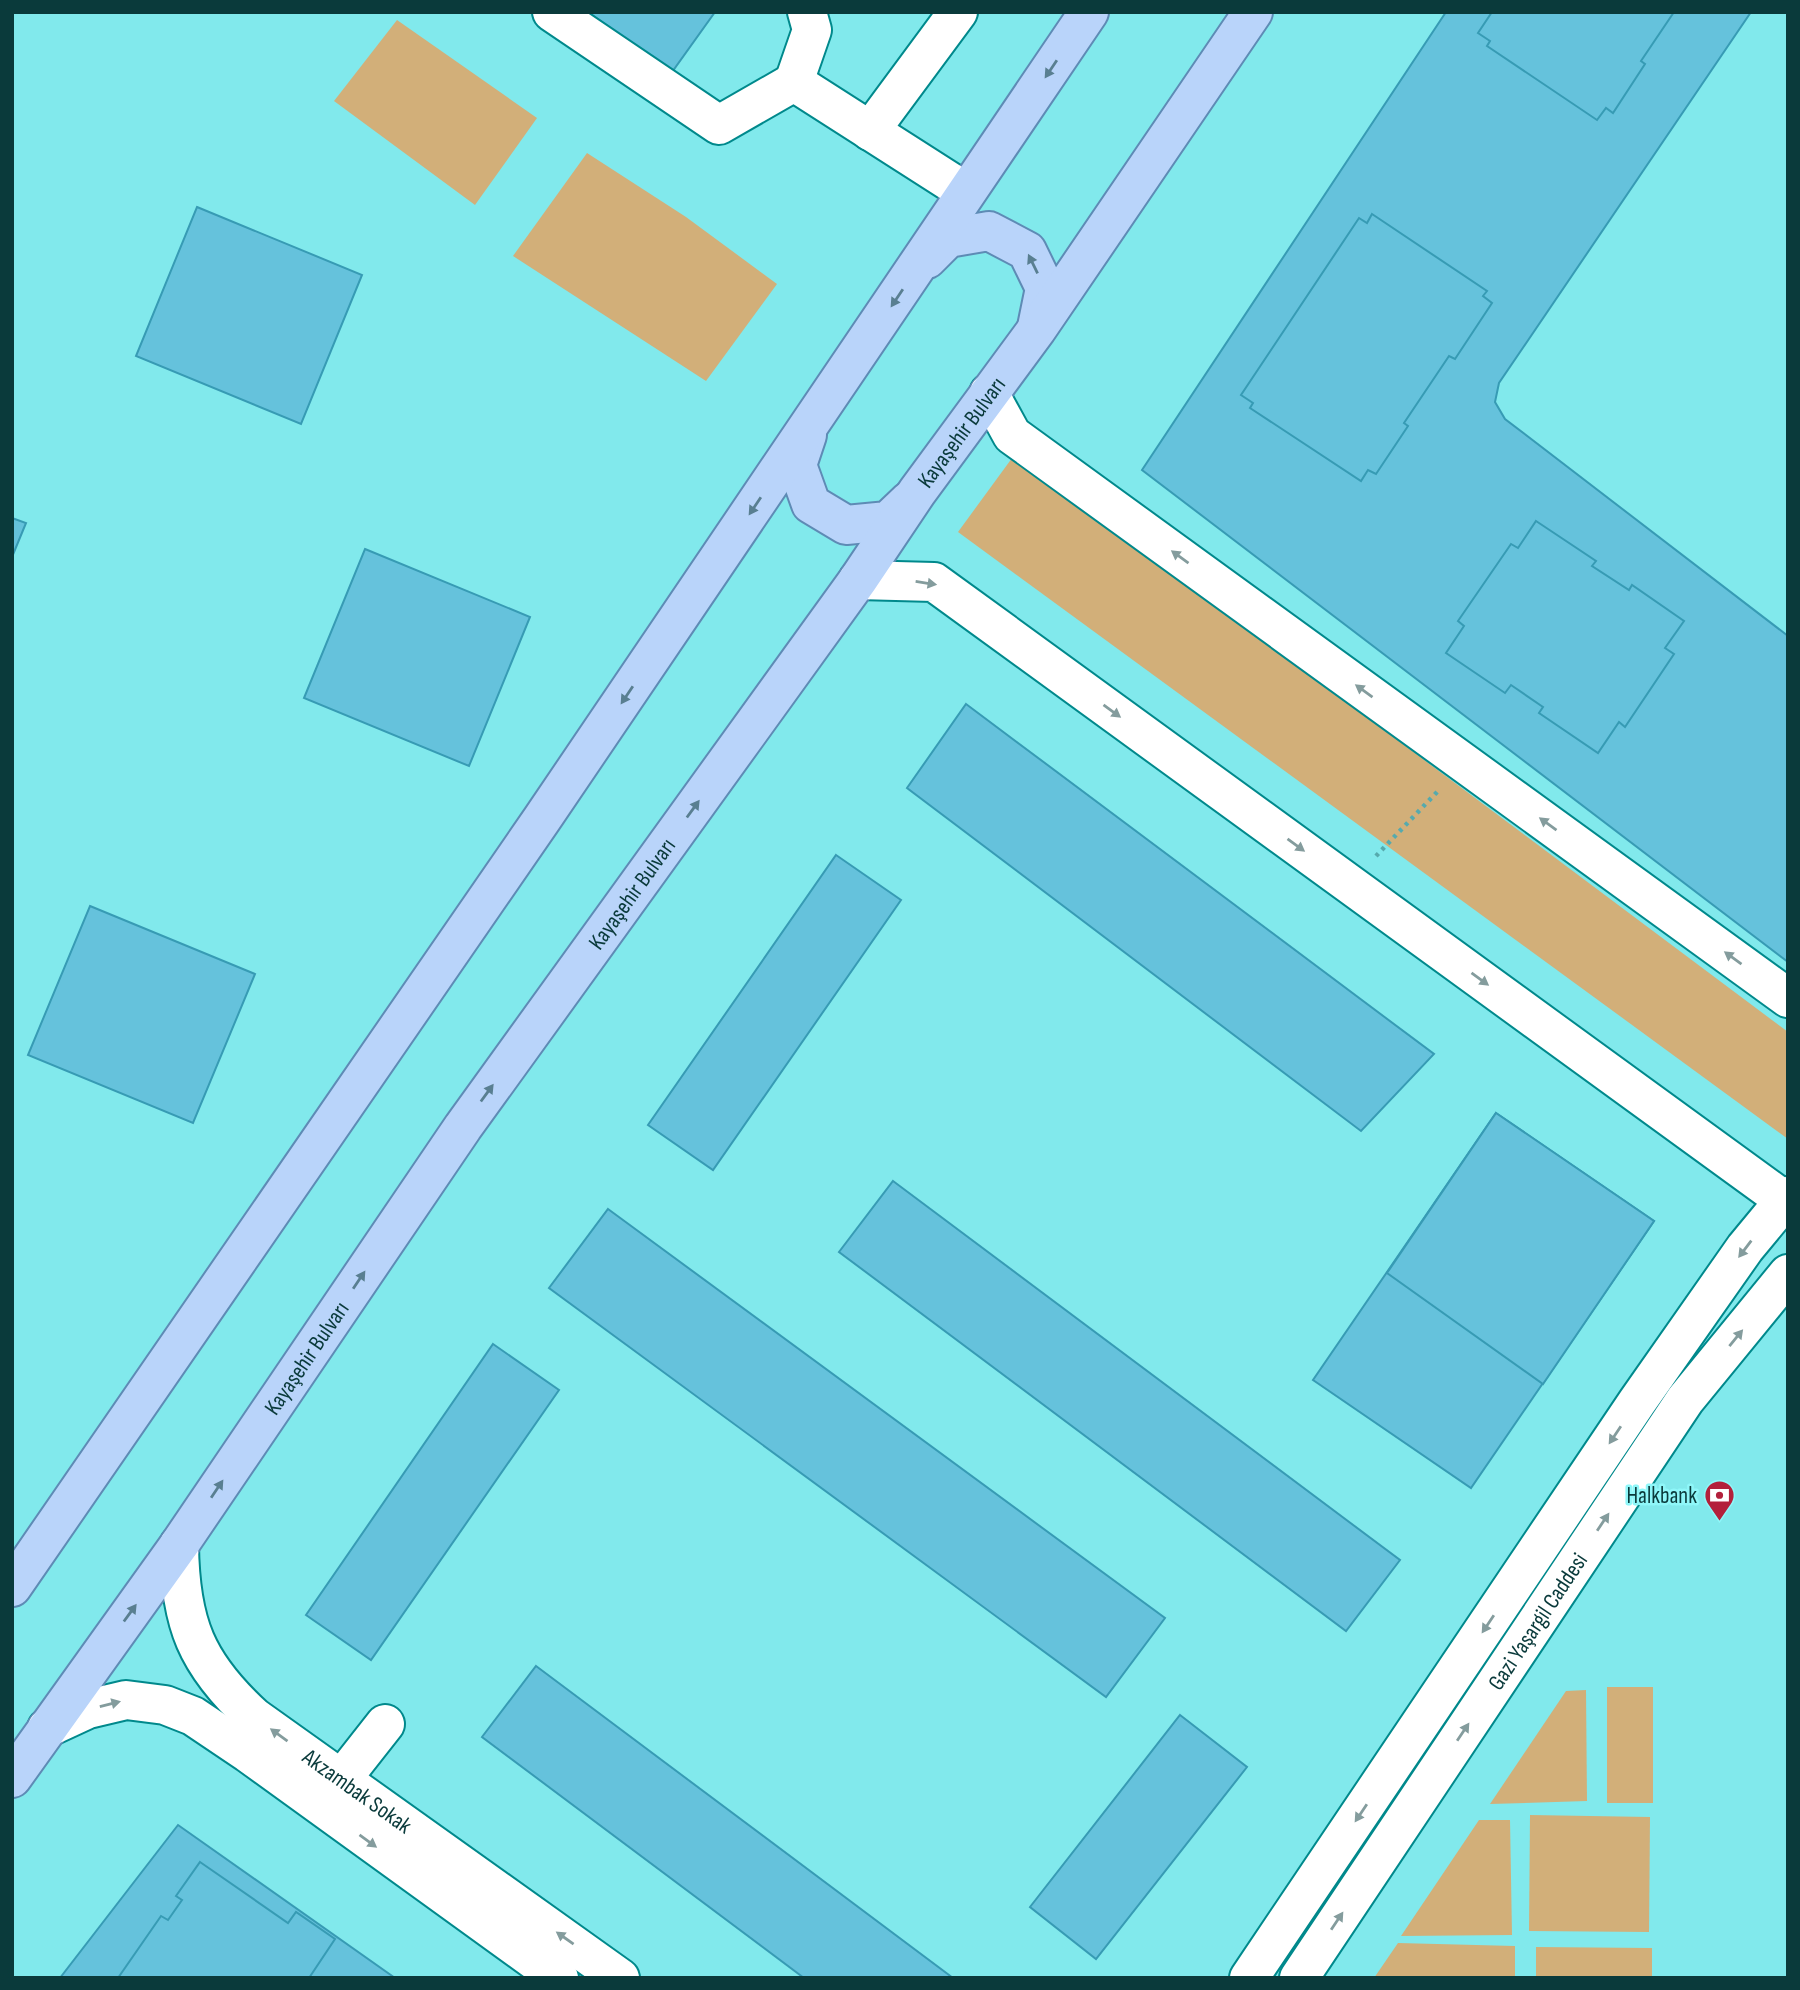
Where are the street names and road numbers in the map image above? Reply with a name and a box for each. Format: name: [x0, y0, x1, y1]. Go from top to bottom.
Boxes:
street label: Kayaşehir Bulvarı: [912, 372, 1012, 494]
street label: Kayaşehir Bulvarı: [583, 833, 682, 955]
street label: Kayaşehir Bulvarı: [259, 1296, 355, 1420]
street label: Gazi Yaşargil Caddesi: [1482, 1548, 1594, 1696]
street label: Akzambak Sokak: [296, 1743, 417, 1840]

